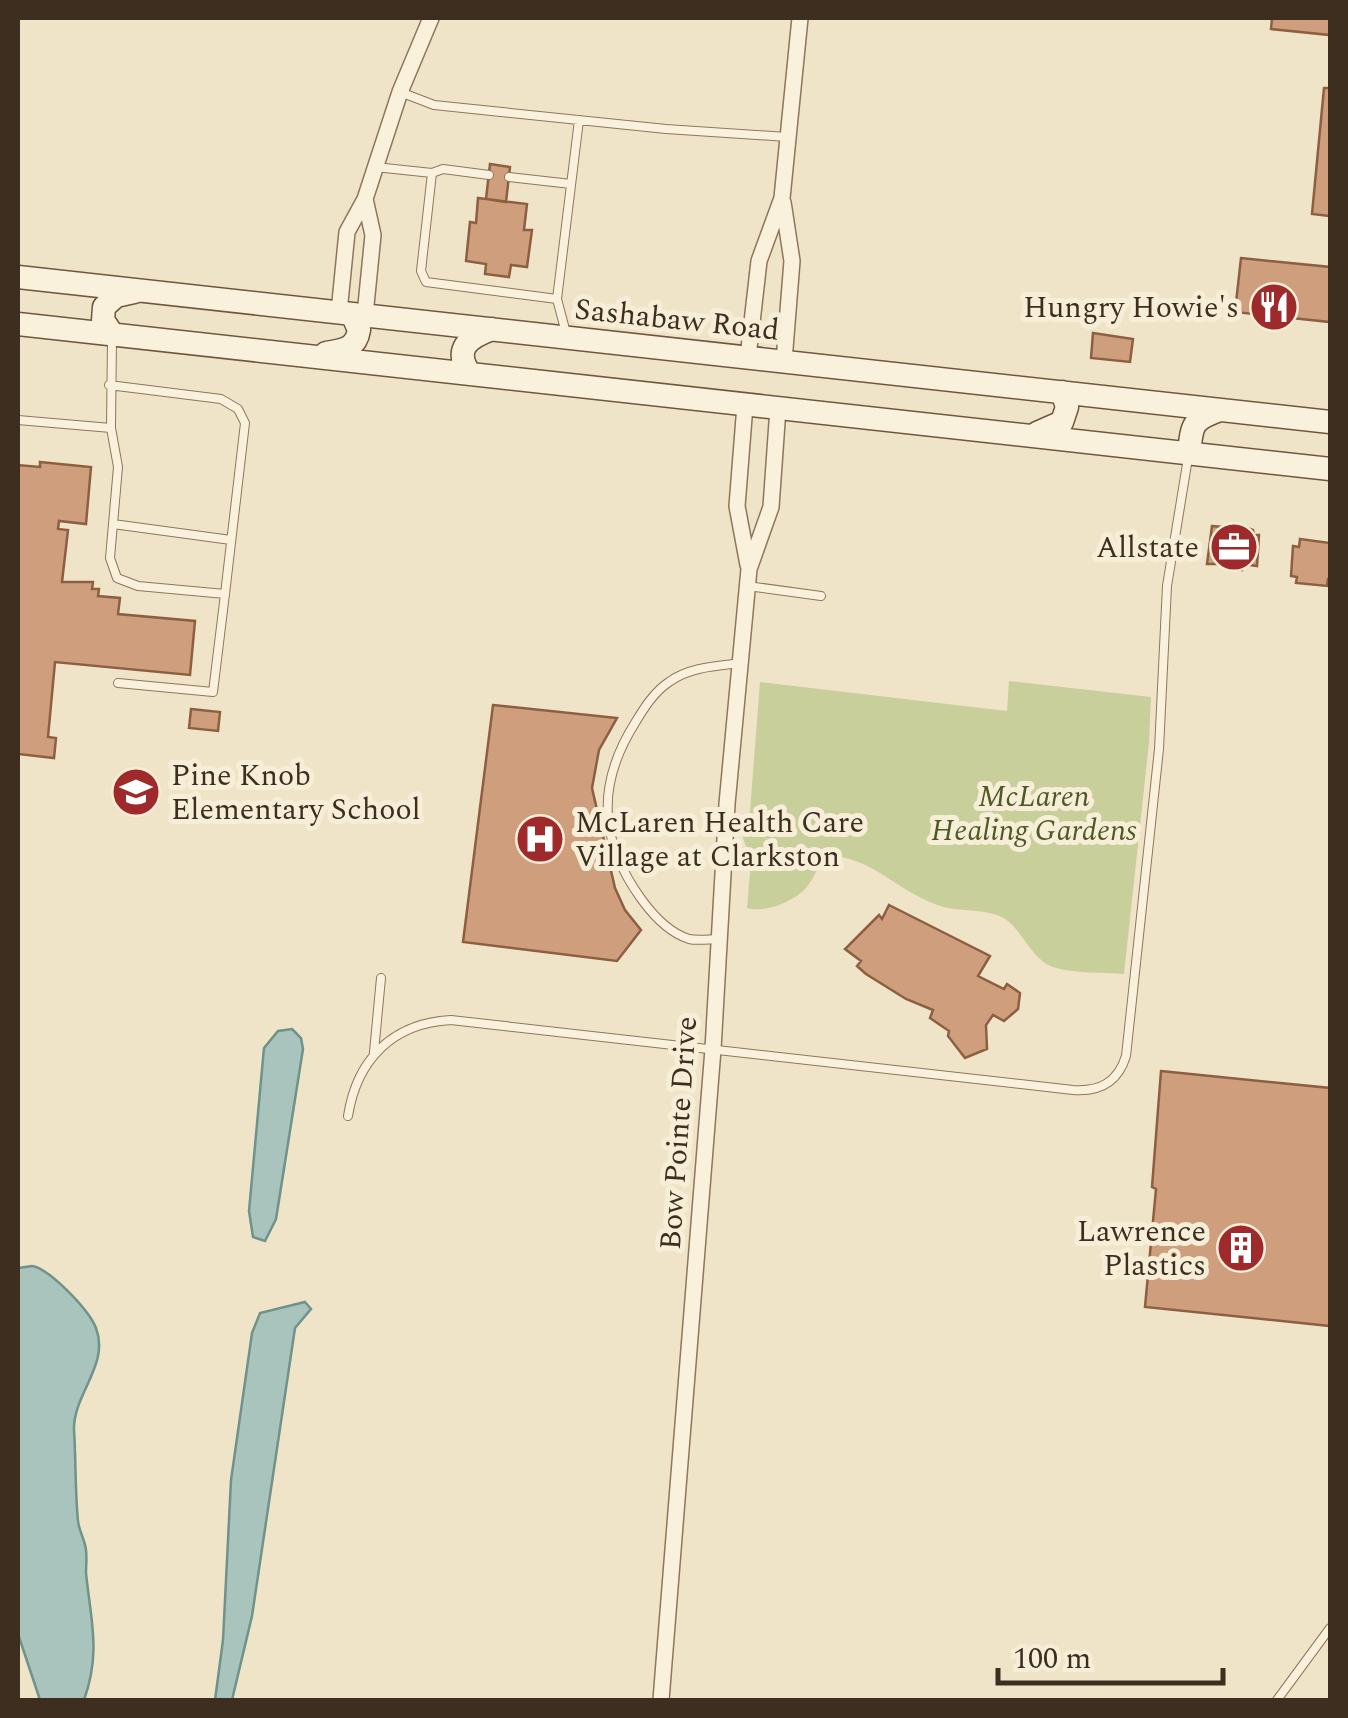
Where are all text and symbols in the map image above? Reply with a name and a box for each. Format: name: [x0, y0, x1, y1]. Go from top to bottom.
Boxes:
restaurant icon: Hungry Howie's: [1248, 281, 1300, 333]
place label: Hungry Howie's: [1023, 285, 1239, 331]
street label: Sashabaw Road: [572, 286, 781, 354]
office icon: Allstate: [1208, 521, 1260, 573]
place label: Allstate: [1096, 525, 1199, 571]
place label: Pine Knob Elementary School: [171, 753, 421, 833]
school or university icon: Pine Knob Elementary School: [110, 766, 162, 818]
park label: McLaren Healing Gardens: [931, 774, 1137, 854]
place label: McLaren Health Care Village at Clarkston: [575, 800, 864, 880]
hospital icon: McLaren Health Care Village at Clarkston: [514, 813, 566, 865]
street label: Bow Pointe Drive: [648, 1015, 710, 1251]
place label: Lawrence Plastics: [1077, 1209, 1206, 1289]
building icon: Lawrence Plastics: [1215, 1222, 1267, 1274]
scale bar: [998, 1623, 1223, 1685]
text: 100 m: [1013, 1636, 1091, 1682]

